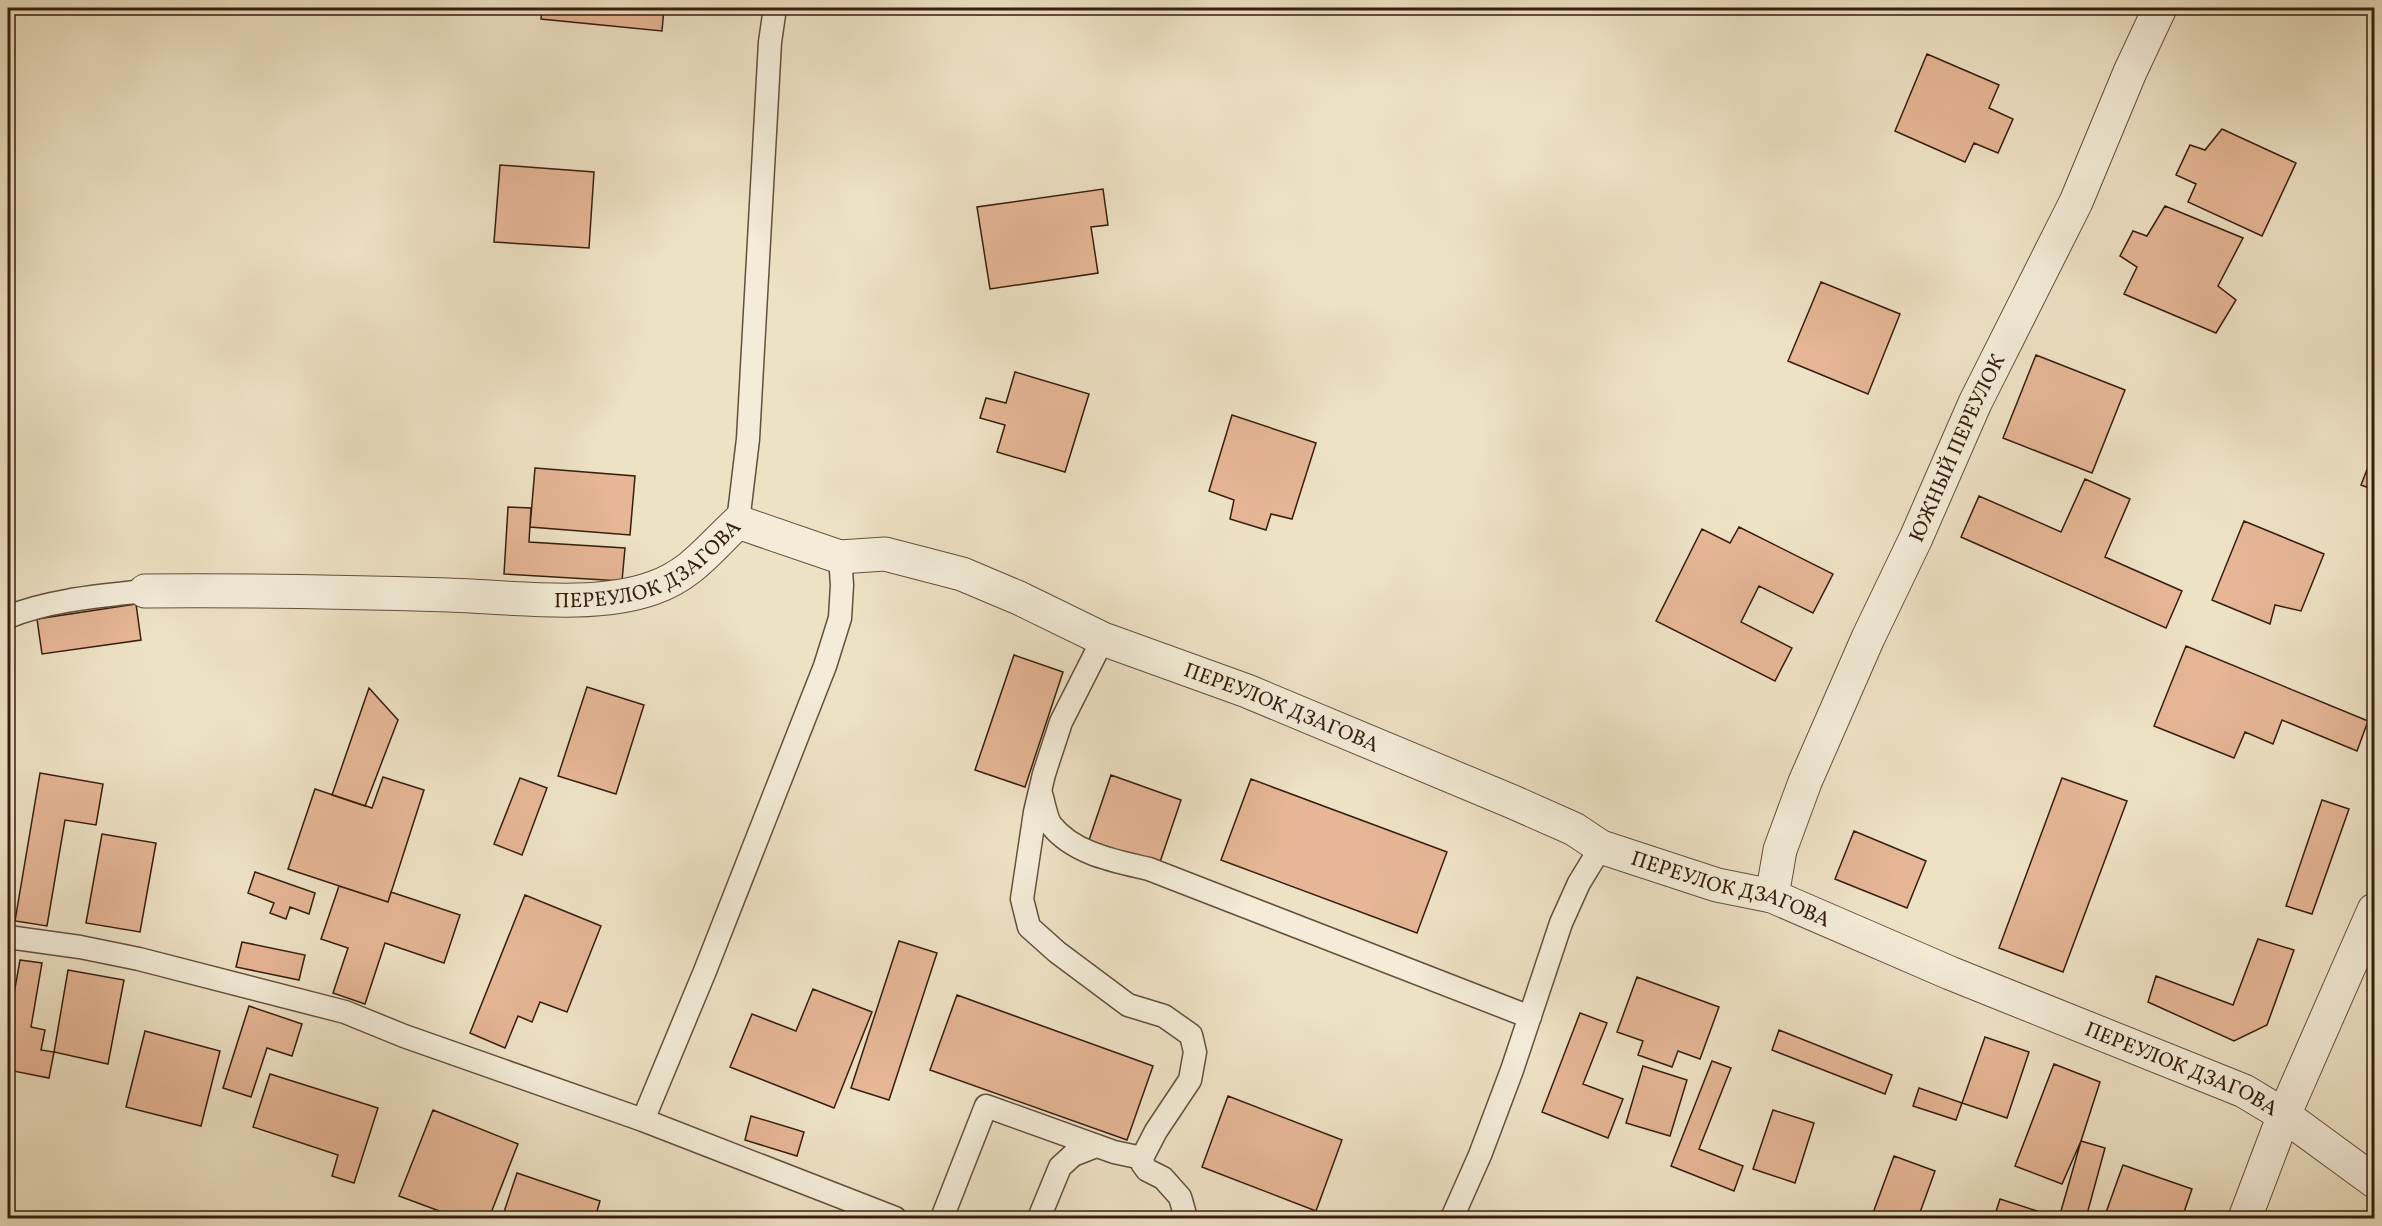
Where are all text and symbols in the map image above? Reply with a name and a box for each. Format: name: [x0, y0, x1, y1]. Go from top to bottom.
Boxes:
street label: ЮЖНЫЙ ПЕРЕУЛОК: [1903, 350, 2013, 547]
street label: ПЕРЕУЛОК ДЗАГОВА: [554, 513, 748, 616]
street label: ПЕРЕУЛОК ДЗАГОВА: [1180, 656, 1383, 761]
street label: ПЕРЕУЛОК ДЗАГОВА: [1627, 845, 1835, 936]
street label: ПЕРЕУЛОК ДЗАГОВА: [2080, 1016, 2283, 1124]

